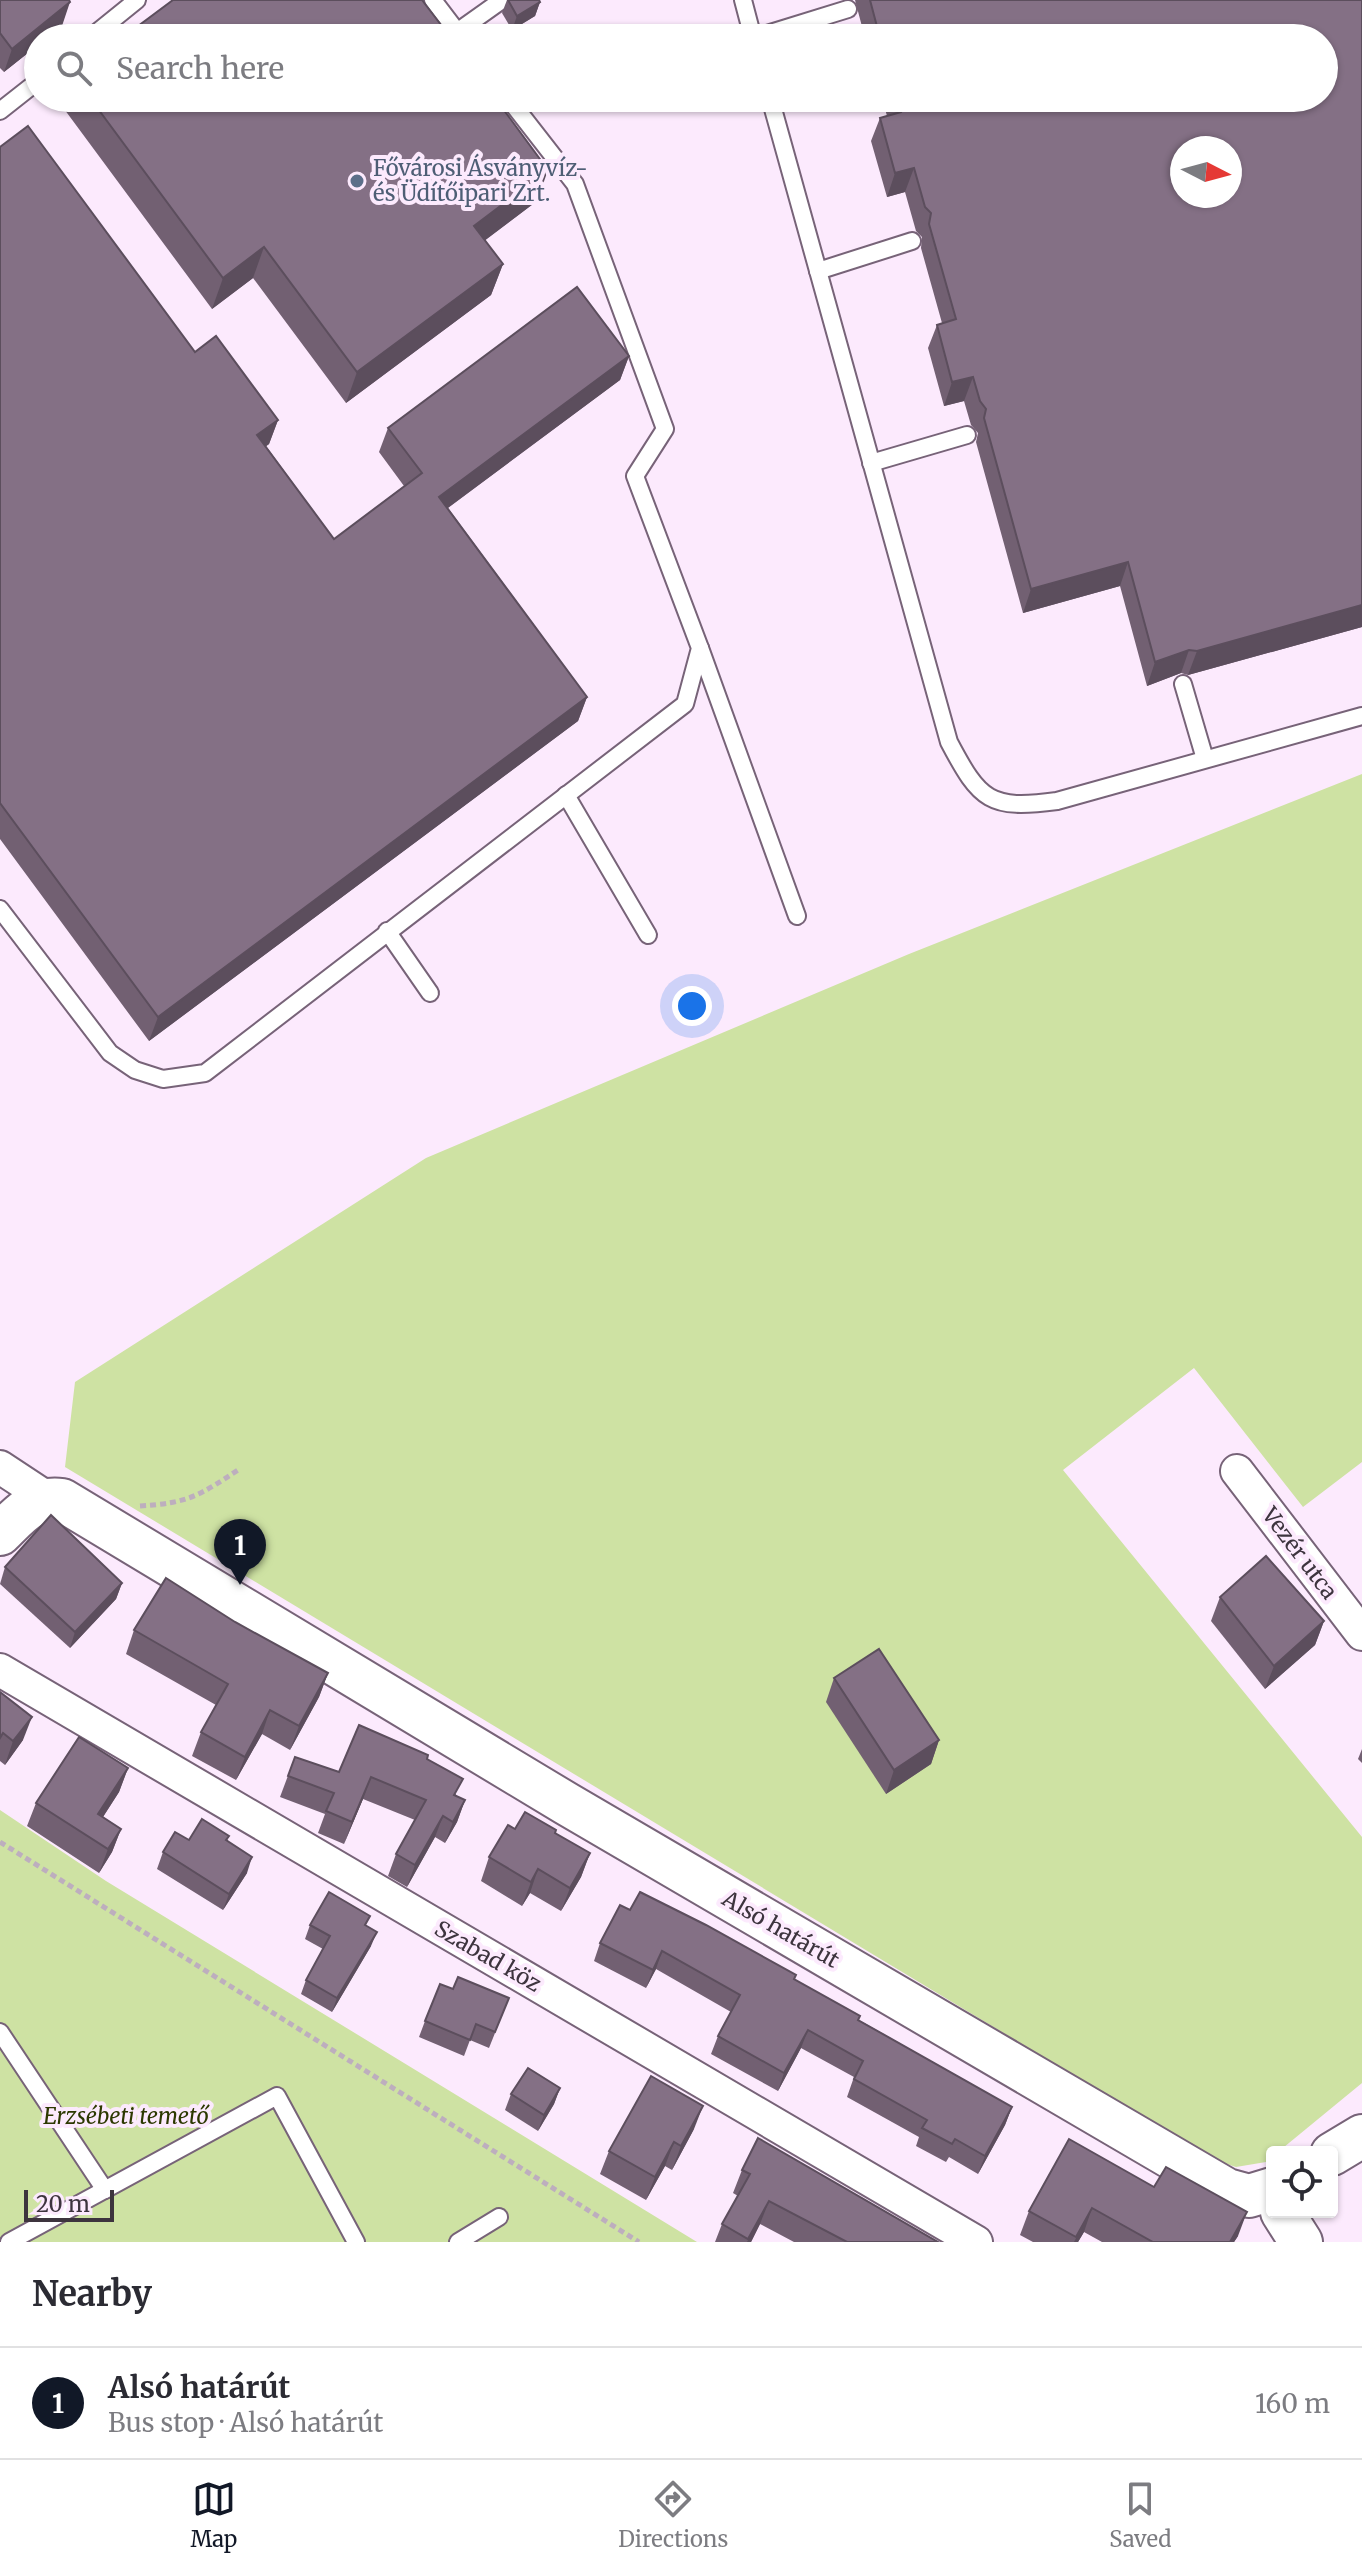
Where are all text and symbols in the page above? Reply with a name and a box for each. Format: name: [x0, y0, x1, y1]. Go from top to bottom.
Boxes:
search box: [24, 24, 1338, 112]
icon: search: [52, 46, 96, 90]
text: Search here: [116, 49, 284, 87]
north arrow: [1170, 136, 1242, 208]
place label: Fővárosi Ásványvíz- és Üdítőipari Zrt.: [373, 153, 588, 207]
marker: Fővárosi Ásványvíz- és Üdítőipari Zrt.: [348, 172, 366, 190]
your location: [672, 986, 712, 1026]
street label: Vezér utca: [1256, 1501, 1344, 1605]
pin: 1: [214, 1519, 266, 1585]
street label: Alsó határút: [717, 1884, 845, 1974]
street label: Szabad köz: [430, 1914, 546, 1998]
park label: Erzsébeti temető: [43, 2102, 210, 2130]
map controls: [1266, 2146, 1338, 2218]
button: locate: [1266, 2146, 1338, 2218]
scale bar: [24, 2186, 114, 2222]
text: 20 m: [36, 2190, 90, 2218]
text: Nearby: [32, 2273, 152, 2315]
text: Alsó határút: [108, 2368, 290, 2406]
text: 1: [52, 2387, 64, 2420]
text: 160 m: [1255, 2387, 1330, 2420]
text: Bus stop · Alsó határút: [108, 2406, 383, 2439]
tab: Map: [190, 2477, 237, 2553]
tab: Directions: [618, 2477, 728, 2553]
tab: Saved: [1109, 2477, 1172, 2553]

